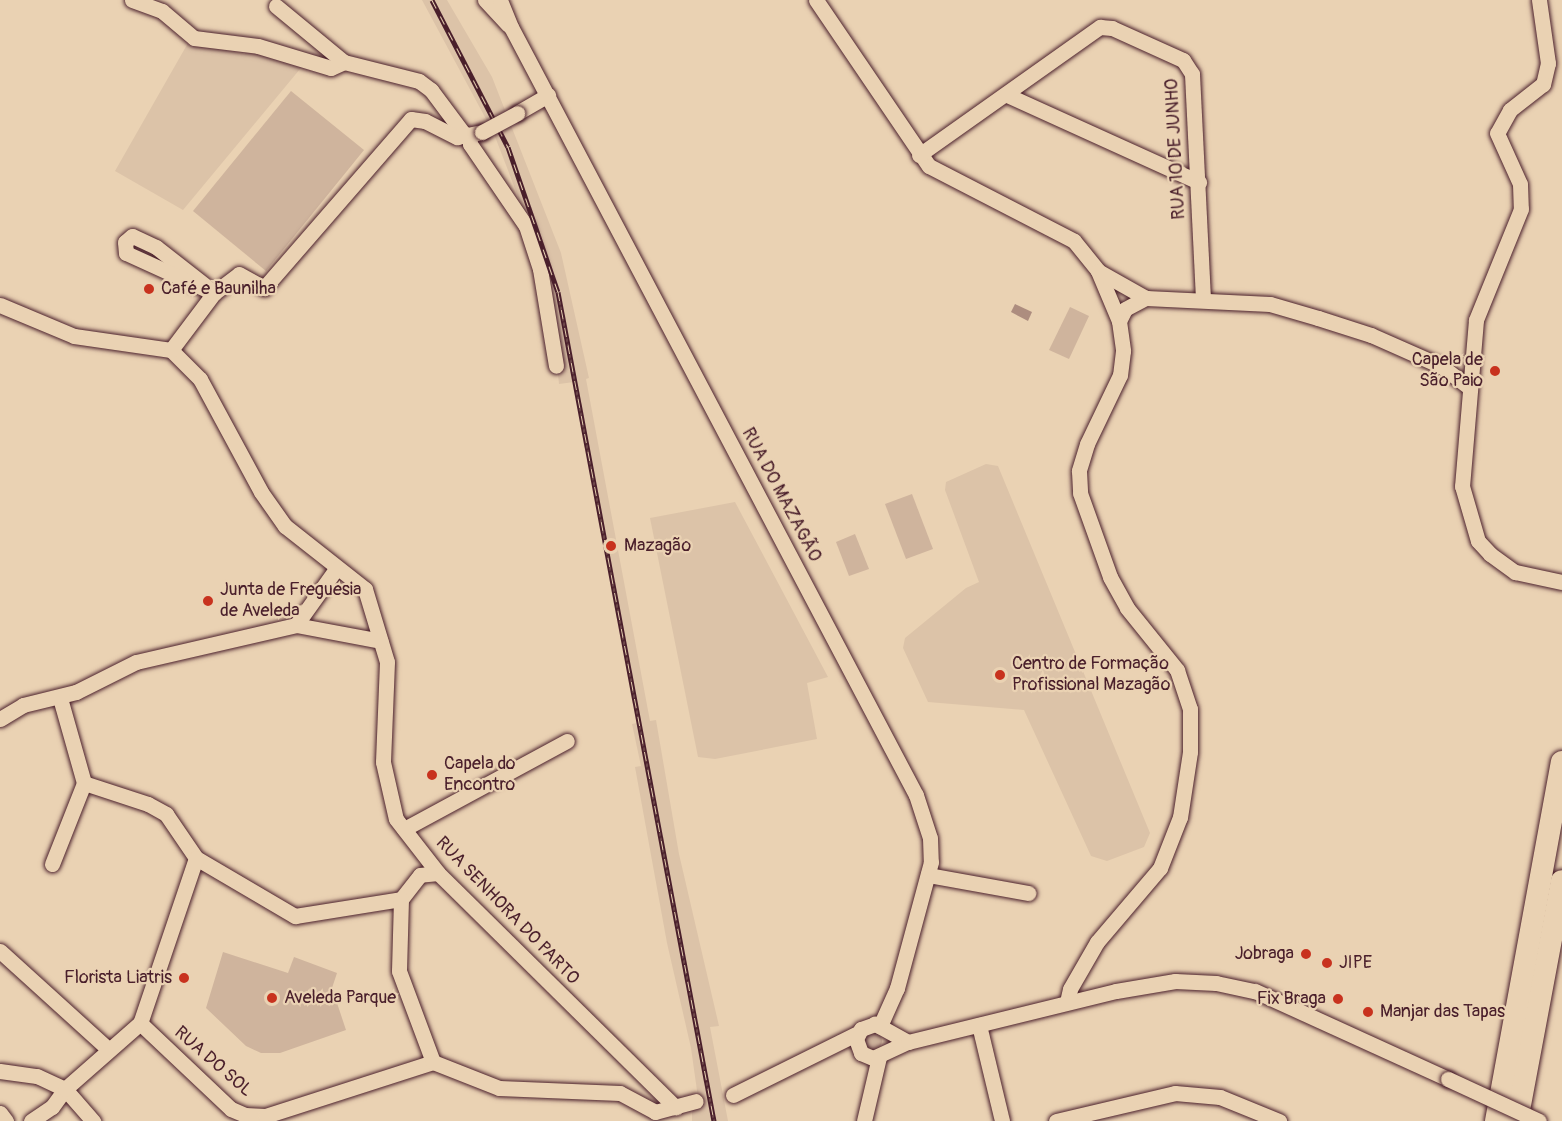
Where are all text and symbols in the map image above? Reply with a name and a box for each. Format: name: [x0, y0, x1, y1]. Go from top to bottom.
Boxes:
street label: RUA 10 DE JUNHO: [1162, 78, 1190, 220]
place label: Café e Baunilha: [161, 278, 276, 300]
marker: Café e Baunilha: [142, 282, 156, 296]
place label: Capela de São Paio: [1412, 350, 1483, 392]
marker: Capela de São Paio: [1488, 364, 1502, 378]
street label: RUA DO MAZAGÃO: [737, 424, 825, 566]
place label: Mazagão: [624, 535, 691, 557]
marker: Mazagão: [602, 537, 620, 555]
place label: Junta de Freguesia de Aveleda: [220, 580, 361, 622]
marker: Junta de Freguesia de Aveleda: [201, 594, 215, 608]
place label: Centro de Formação Profissional Mazagão: [1012, 654, 1170, 696]
marker: Centro de Formação Profissional Mazagão: [993, 668, 1007, 682]
place label: Capela do Encontro: [444, 754, 516, 796]
marker: Capela do Encontro: [425, 768, 439, 782]
street label: RUA SENHORA DO PARTO: [431, 833, 583, 989]
place label: Jobraga: [1235, 943, 1294, 965]
marker: Jobraga: [1299, 947, 1313, 961]
place label: JIPE: [1339, 952, 1372, 974]
marker: JIPE: [1320, 956, 1334, 970]
place label: Florista Liatris: [64, 967, 172, 989]
marker: Florista Liatris: [177, 971, 191, 985]
place label: Aveleda Parque: [284, 987, 396, 1009]
place label: Fix Braga: [1257, 988, 1326, 1010]
marker: Aveleda Parque: [265, 991, 279, 1005]
marker: Fix Braga: [1331, 992, 1345, 1006]
place label: Manjar das Tapas: [1380, 1001, 1505, 1023]
marker: Manjar das Tapas: [1361, 1005, 1375, 1019]
street label: RUA DO SOL: [169, 1022, 257, 1102]

